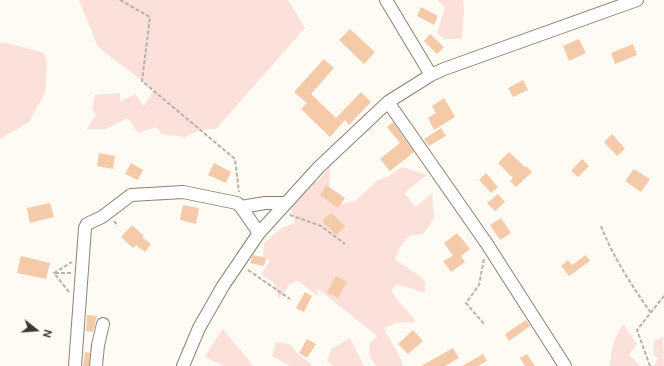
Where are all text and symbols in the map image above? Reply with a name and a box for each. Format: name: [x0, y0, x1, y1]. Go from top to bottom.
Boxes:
north arrow: [16, 310, 56, 350]
text: N: [41, 328, 54, 339]

